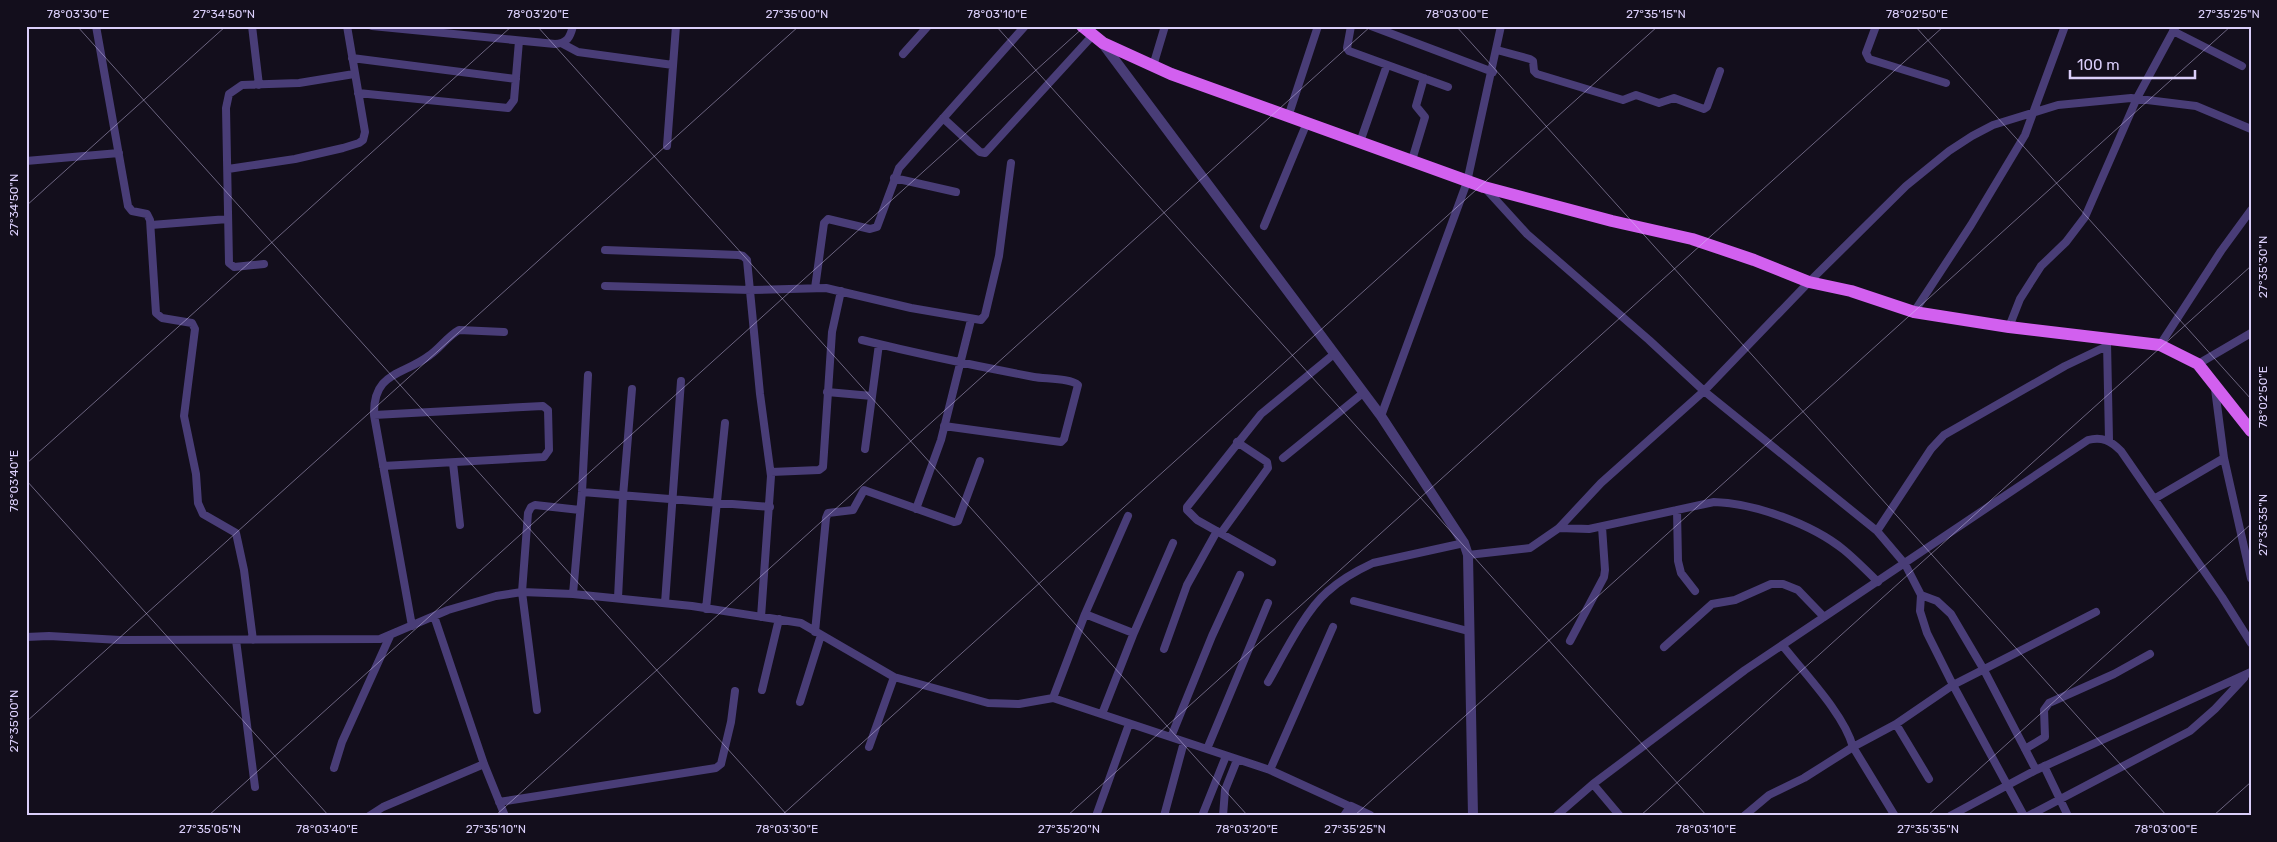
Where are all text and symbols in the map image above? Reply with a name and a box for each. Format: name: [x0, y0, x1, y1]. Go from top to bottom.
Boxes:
text: 78°03'30"E: [47, 7, 109, 21]
text: 27°34'50"N: [193, 7, 255, 21]
text: 78°03'20"E: [507, 7, 569, 21]
text: 27°35'00"N: [766, 7, 828, 21]
text: 78°03'10"E: [967, 7, 1027, 21]
text: 78°03'00"E: [1426, 7, 1488, 21]
text: 27°35'15"N: [1626, 7, 1686, 21]
text: 78°02'50"E: [1886, 7, 1948, 21]
text: 27°35'25"N: [2198, 7, 2260, 21]
scale bar: [2070, 48, 2194, 80]
text: 100 m: [2077, 56, 2119, 74]
text: 27°34'50"N: [7, 174, 21, 236]
text: 27°35'30"N: [2256, 236, 2270, 298]
text: 78°02'50"E: [2256, 366, 2270, 428]
text: 78°03'40"E: [7, 450, 21, 512]
text: 27°35'35"N: [2256, 494, 2270, 556]
text: 27°35'00"N: [7, 690, 21, 752]
text: 27°35'05"N: [179, 822, 241, 836]
text: 78°03'40"E: [296, 822, 358, 836]
text: 27°35'10"N: [466, 822, 526, 836]
text: 78°03'30"E: [756, 822, 818, 836]
text: 27°35'20"N: [1038, 822, 1100, 836]
text: 78°03'20"E: [1216, 822, 1278, 836]
text: 27°35'25"N: [1324, 822, 1386, 836]
text: 78°03'10"E: [1676, 822, 1736, 836]
text: 27°35'35"N: [1897, 822, 1959, 836]
text: 78°03'00"E: [2135, 822, 2197, 836]

